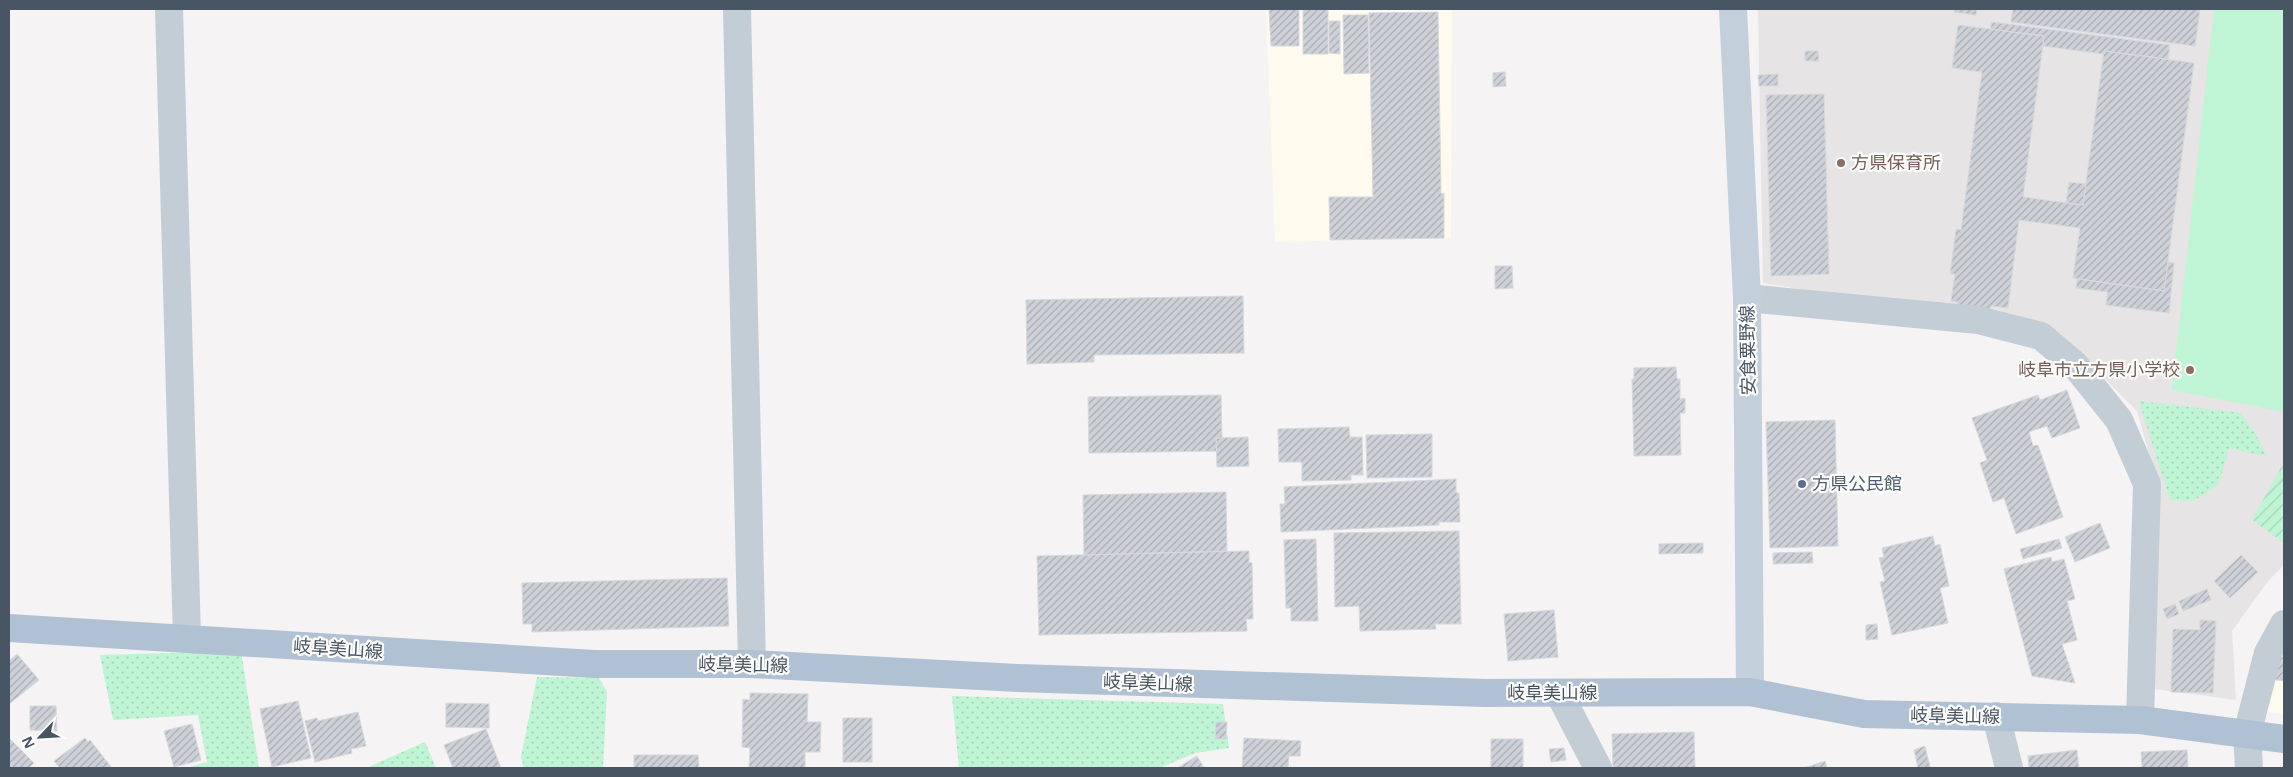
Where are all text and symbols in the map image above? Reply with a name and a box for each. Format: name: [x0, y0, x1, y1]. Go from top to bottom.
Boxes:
place label: 方県保育所: [1851, 150, 1941, 174]
marker: 方県保育所: [1835, 157, 1847, 169]
street label: 安食粟野線: [1734, 305, 1760, 395]
place label: 岐阜市立方県小学校: [2018, 357, 2180, 381]
marker: 岐阜市立方県小学校: [2184, 364, 2196, 376]
place label: 方県公民館: [1812, 471, 1902, 495]
marker: 方県公民館: [1796, 478, 1808, 490]
street label: 岐阜美山線: [292, 633, 384, 663]
street label: 岐阜美山線: [698, 651, 788, 677]
street label: 岐阜美山線: [1103, 668, 1193, 696]
street label: 岐阜美山線: [1507, 680, 1597, 704]
street label: 岐阜美山線: [1910, 702, 2000, 728]
north arrow: [15, 712, 65, 762]
text: N: [17, 734, 39, 752]

